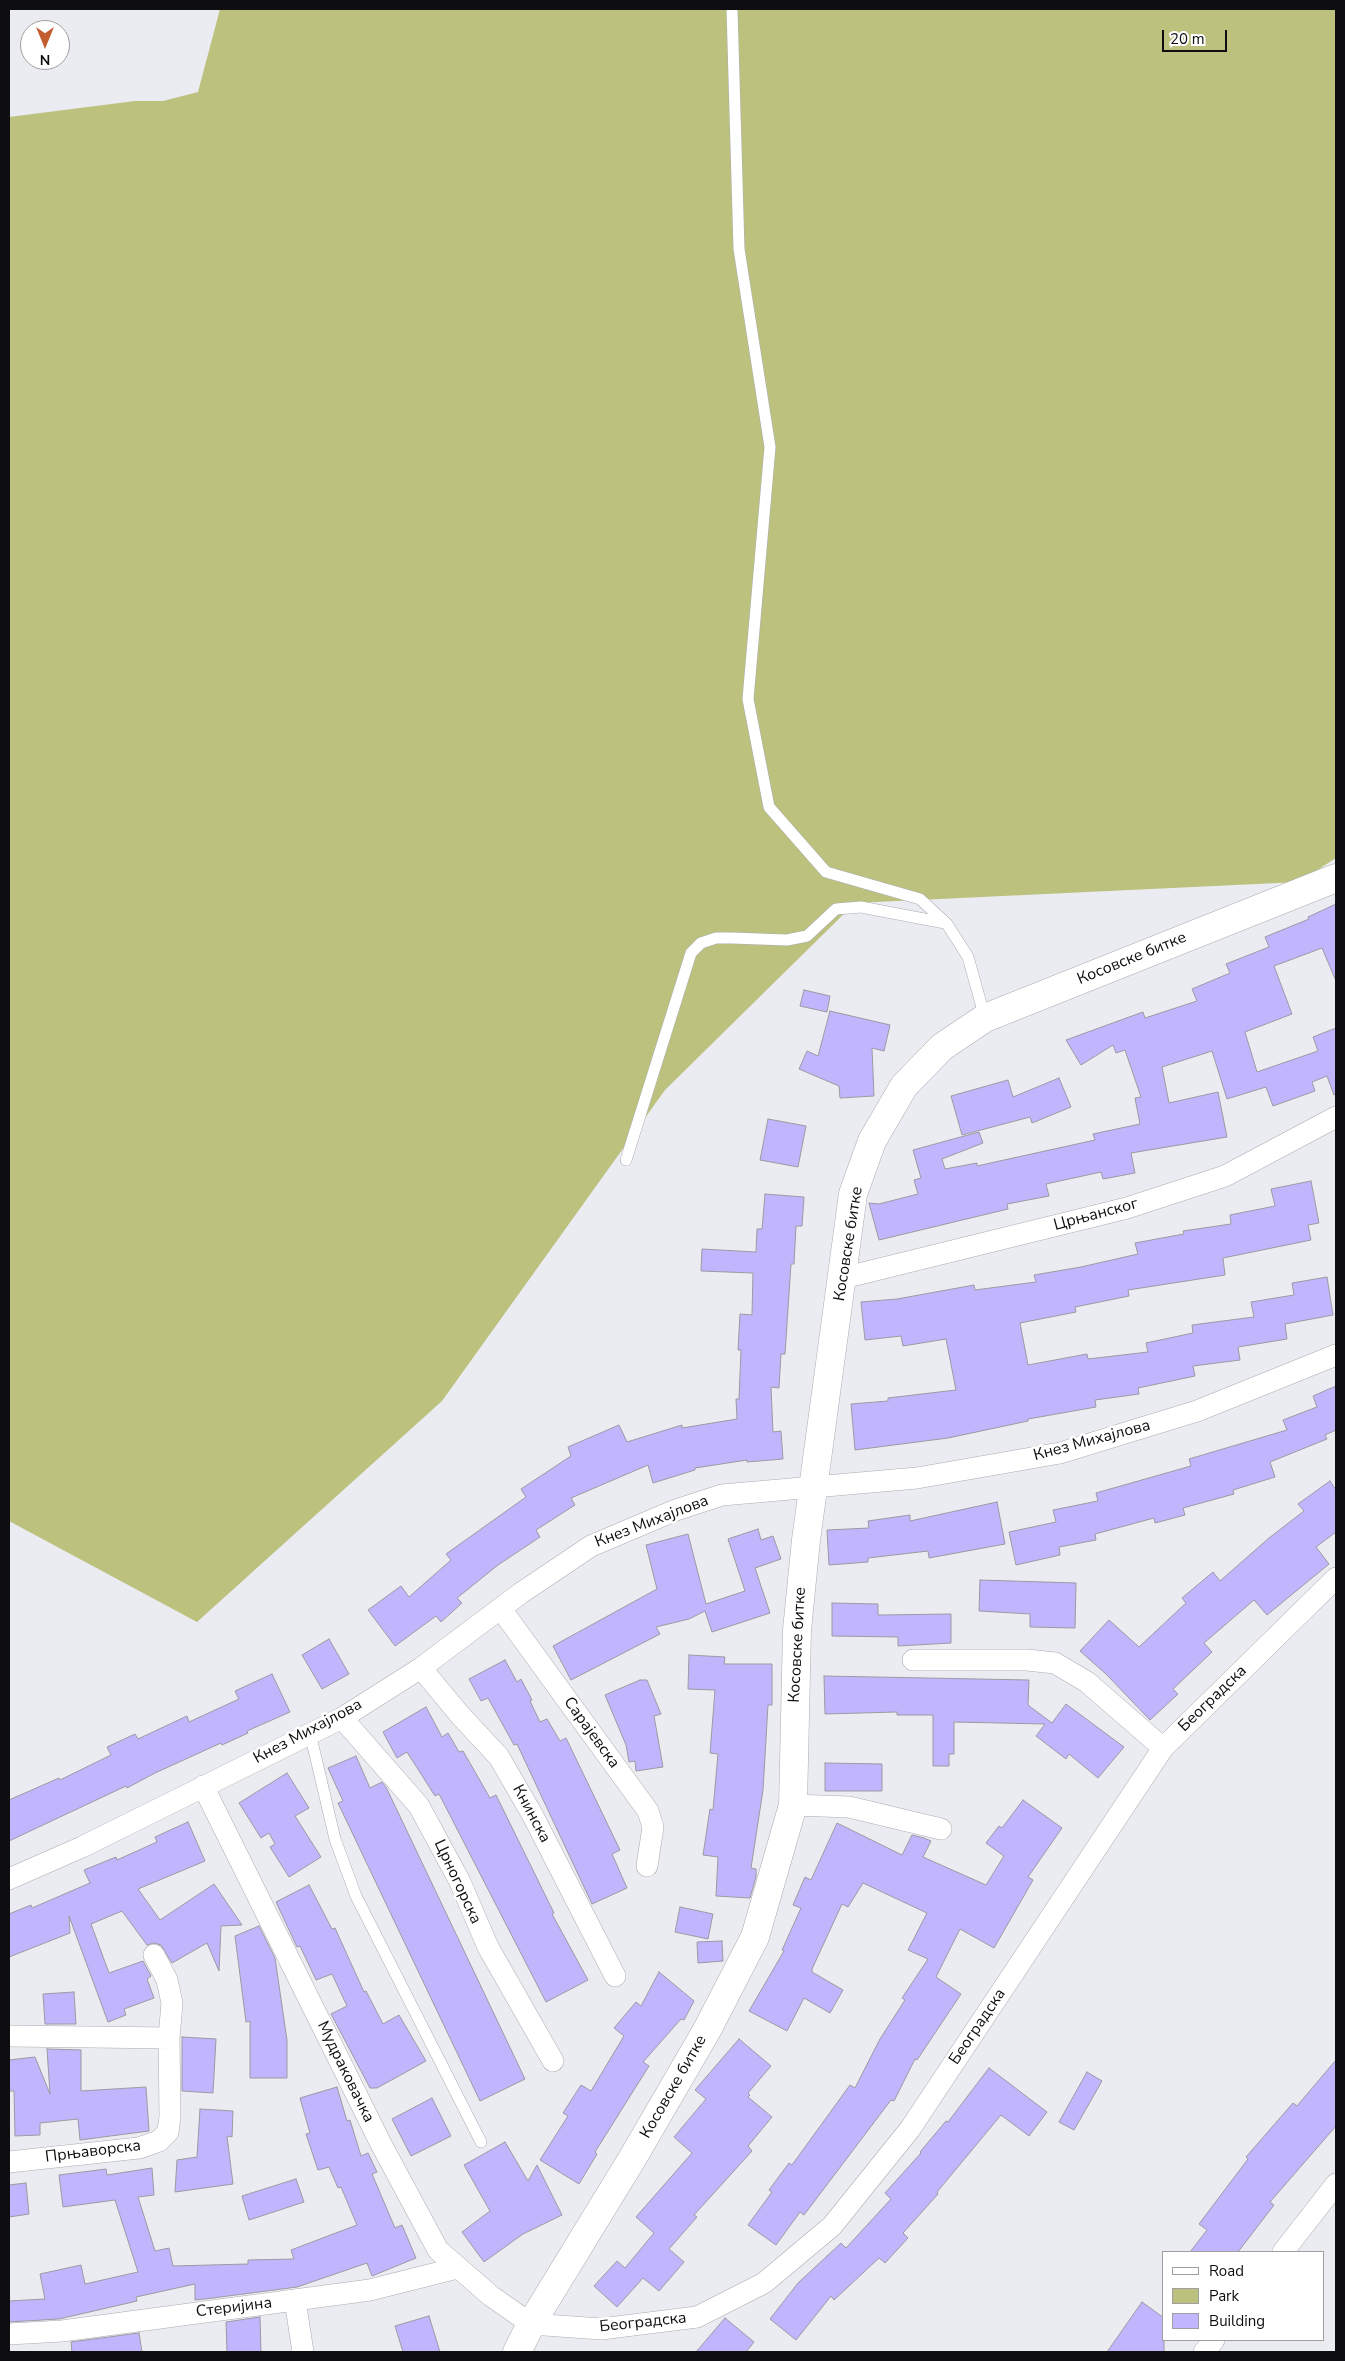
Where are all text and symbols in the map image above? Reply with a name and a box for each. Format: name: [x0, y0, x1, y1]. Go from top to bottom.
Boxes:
north arrow: [20, 20, 70, 70]
scale bar: [1165, 20, 1230, 52]
text: 20 m: [1170, 29, 1205, 49]
text: N: [40, 50, 50, 69]
street label: Косовске битке: [1075, 928, 1189, 990]
street label: Косовске битке: [830, 1185, 868, 1303]
street label: Црњанског: [1052, 1195, 1140, 1235]
street label: Кнез Михајлова: [1032, 1416, 1152, 1466]
street label: Кнез Михајлова: [593, 1492, 711, 1552]
street label: Косовске битке: [785, 1587, 811, 1703]
street label: Београдска: [1175, 1662, 1251, 1736]
street label: Сарајевска: [559, 1694, 623, 1772]
street label: Кнез Михајлова: [250, 1695, 366, 1769]
street label: Книнска: [508, 1782, 554, 1846]
street label: Црногорска: [429, 1837, 485, 1927]
street label: Београдска: [946, 1985, 1010, 2069]
street label: Мудраковачка: [312, 2018, 378, 2126]
street label: Косовске битке: [637, 2032, 711, 2142]
street label: Прњаворска: [44, 2137, 142, 2167]
legend: [1162, 2251, 1325, 2341]
text: Road: [1209, 2261, 1244, 2281]
text: Park: [1209, 2286, 1239, 2306]
street label: Стеријина: [195, 2294, 273, 2322]
street label: Београдска: [599, 2309, 687, 2337]
text: Building: [1209, 2311, 1265, 2331]

